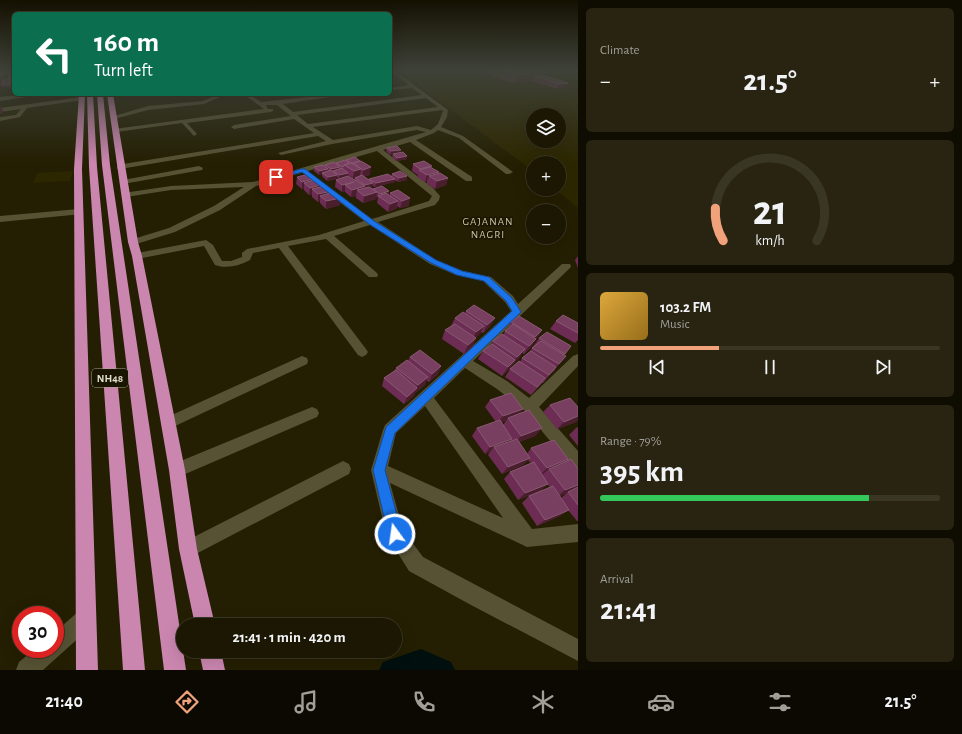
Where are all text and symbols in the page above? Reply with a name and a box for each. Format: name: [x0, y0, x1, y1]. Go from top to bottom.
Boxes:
icon: left: [28, 28, 80, 80]
text: 160 m: [94, 29, 159, 57]
text: Climate: [600, 44, 639, 57]
text: Turn left: [94, 62, 153, 80]
text: 21.5°: [743, 66, 797, 96]
text: −: [600, 70, 611, 92]
text: +: [929, 70, 940, 92]
map controls: [526, 108, 566, 244]
button: layers: [526, 108, 566, 148]
button: +: [526, 156, 566, 196]
pin: [259, 160, 293, 194]
icon: arrive: [265, 166, 287, 188]
text: 21: [753, 190, 787, 231]
button: −: [526, 204, 566, 244]
district label: GAJANAN NAGRI: [462, 216, 514, 240]
text: km/h: [755, 233, 785, 247]
text: 103.2 FM: [660, 300, 711, 315]
text: Music: [660, 318, 690, 331]
icon: previous: [646, 356, 668, 378]
icon: pause: [759, 356, 781, 378]
icon: next: [872, 356, 894, 378]
road number: NH48: [92, 369, 128, 387]
text: Range · 79%: [600, 435, 661, 448]
text: 395 km: [600, 457, 684, 487]
position arrow: [374, 513, 416, 555]
text: Arrival: [600, 573, 633, 586]
text: 21:41: [600, 595, 658, 625]
speed limit sign: 30: [12, 606, 64, 658]
text: 21:41 · 1 min · 420 m: [232, 630, 346, 645]
icon: directions: [173, 688, 201, 716]
icon: music: [292, 688, 320, 716]
icon: phone: [410, 688, 438, 716]
icon: climate: [529, 688, 557, 716]
icon: car: [647, 688, 675, 716]
icon: filters: [766, 688, 794, 716]
text: 21:40: [45, 693, 83, 711]
text: 21.5°: [885, 693, 917, 711]

